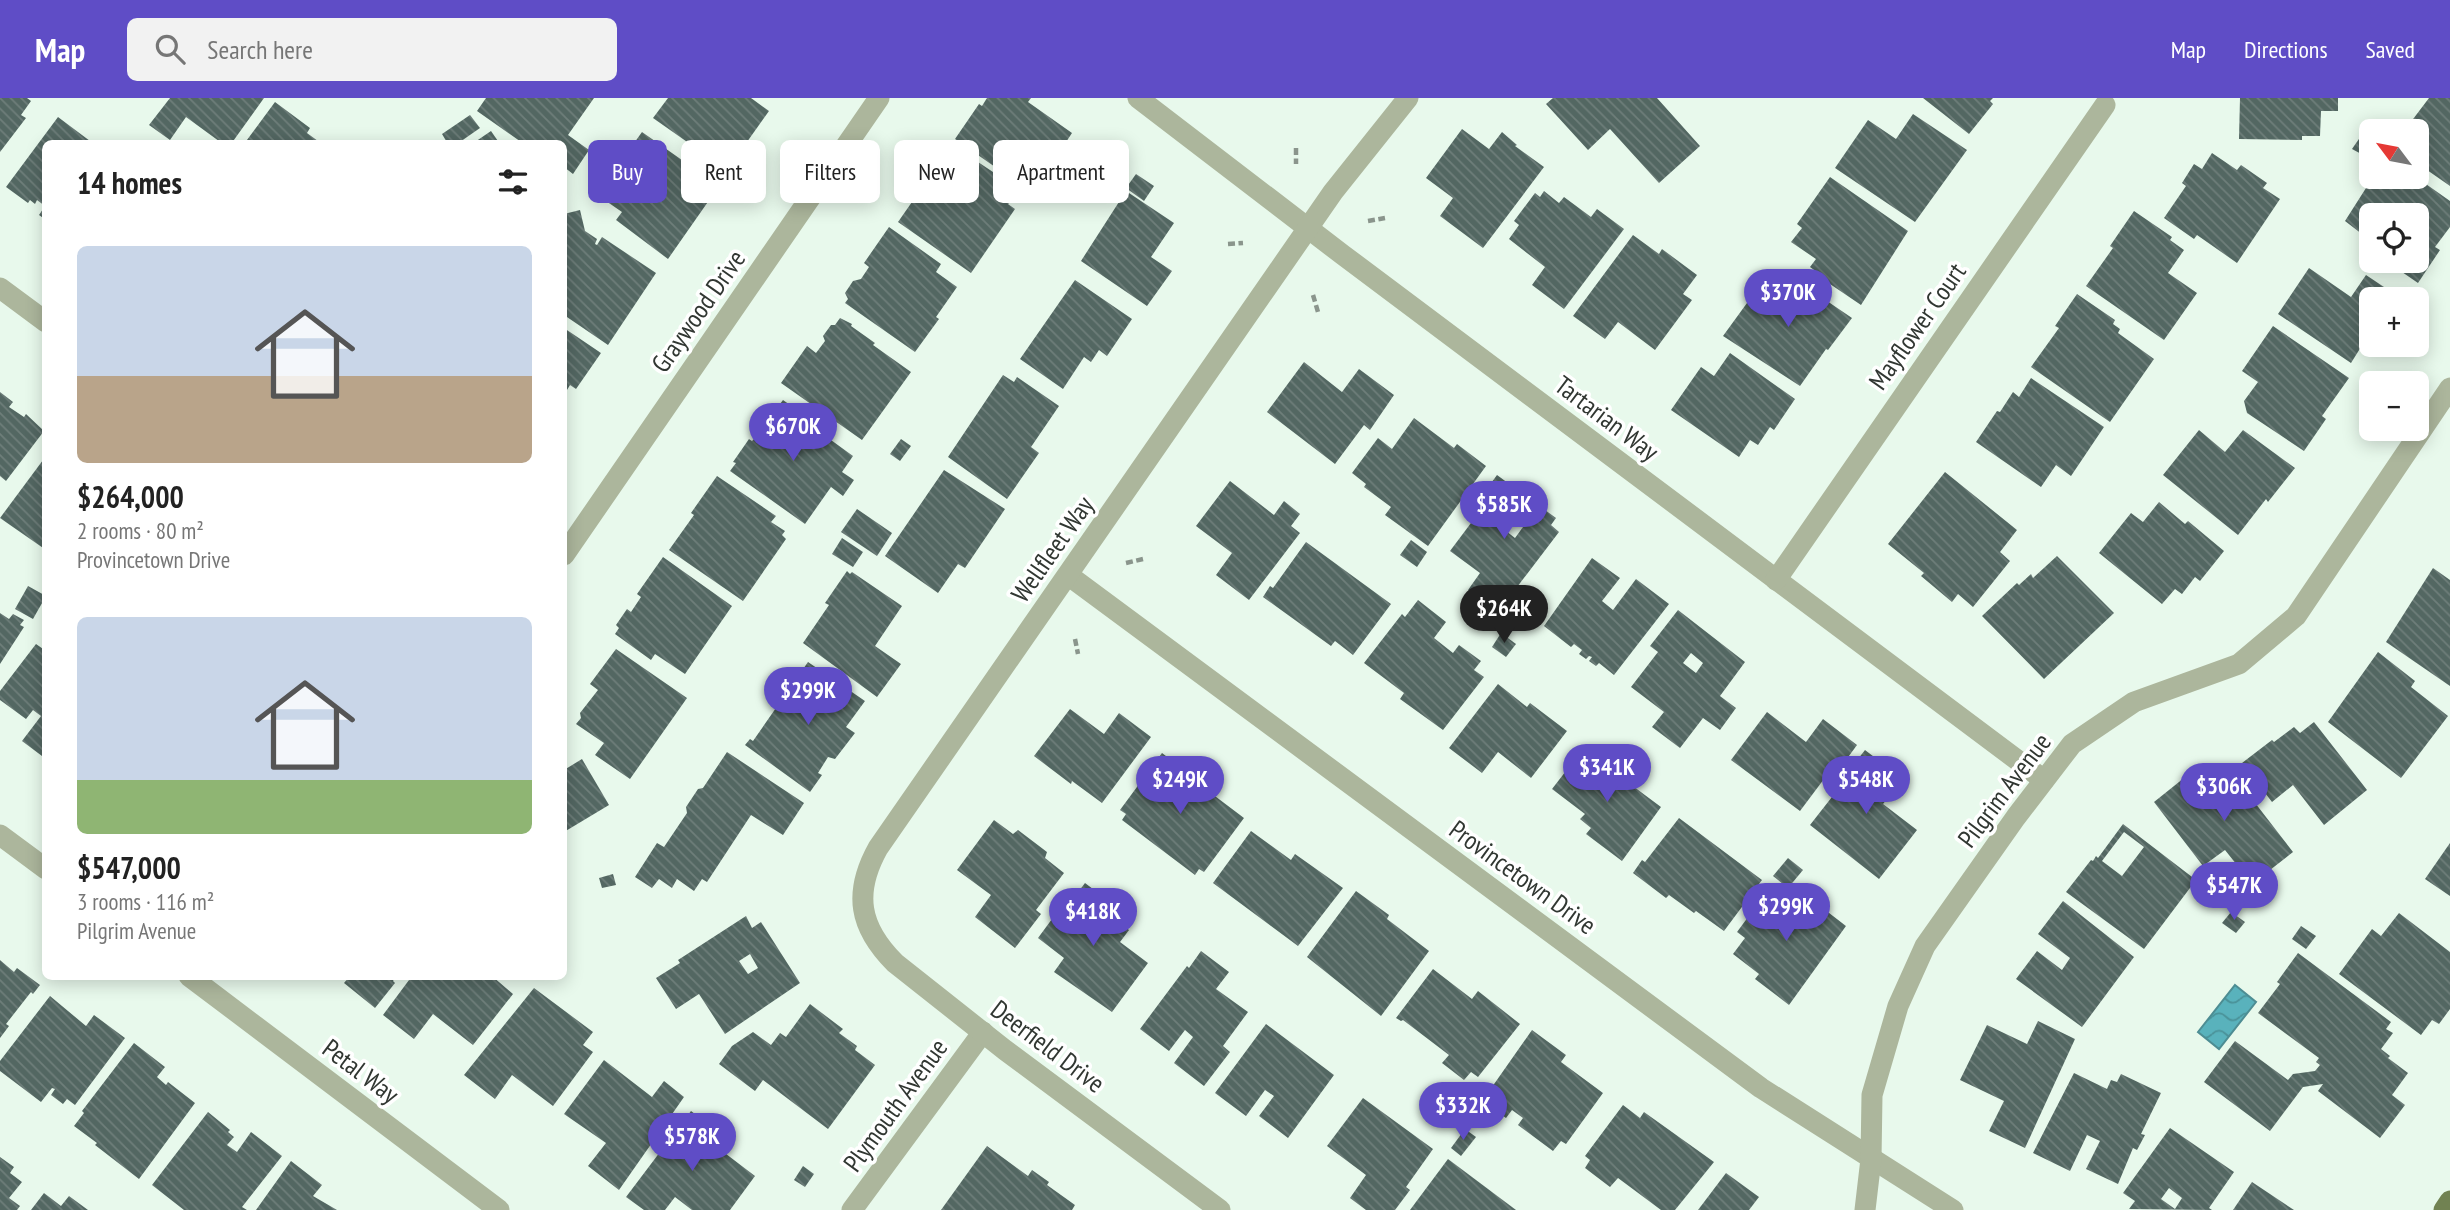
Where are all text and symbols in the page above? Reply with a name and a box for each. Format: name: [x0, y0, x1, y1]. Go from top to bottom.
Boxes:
search box: [127, 18, 617, 81]
text: Map: [35, 28, 85, 71]
icon: search: [151, 30, 189, 68]
text: Search here: [207, 33, 313, 66]
text: Map: [2171, 34, 2206, 65]
text: Directions: [2244, 34, 2328, 65]
text: Saved: [2366, 34, 2415, 65]
north arrow: [2359, 119, 2429, 189]
map controls: [2359, 119, 2429, 441]
chip: Buy: [588, 140, 667, 203]
chip: Rent: [681, 140, 766, 203]
chip: Filters: [780, 140, 880, 203]
chip: New: [894, 140, 979, 203]
chip: Apartment: [993, 140, 1129, 203]
text: 14 homes: [77, 163, 182, 202]
icon: filters: [494, 163, 532, 201]
button: locate: [2359, 203, 2429, 273]
street label: Graywood Drive: [644, 243, 752, 379]
street label: Mayflower Court: [1861, 256, 1973, 396]
pin: $370K: [1739, 270, 1837, 329]
text: $370K: [1760, 277, 1816, 306]
button: +: [2359, 287, 2429, 357]
icon: home: [242, 291, 368, 417]
street label: Tartarian Way: [1549, 368, 1666, 468]
button: −: [2359, 371, 2429, 441]
pin: $670K: [744, 404, 842, 463]
text: $670K: [765, 411, 821, 440]
text: $264,000: [77, 477, 184, 516]
pin: $585K: [1455, 482, 1553, 541]
street label: Wellfleet Way: [1004, 489, 1101, 608]
text: $585K: [1476, 489, 1532, 518]
text: 2 rooms · 80 m²: [77, 516, 204, 545]
text: Provincetown Drive: [77, 545, 230, 574]
pin: $264K: [1455, 586, 1553, 645]
text: $264K: [1476, 593, 1532, 622]
icon: home: [242, 662, 368, 788]
pin: $299K: [759, 668, 857, 727]
text: $299K: [780, 675, 836, 704]
street label: Pilgrim Avenue: [1950, 726, 2058, 854]
pin: $341K: [1558, 744, 1656, 804]
text: $341K: [1579, 752, 1635, 781]
pin: $249K: [1131, 756, 1229, 816]
pin: $548K: [1817, 756, 1915, 816]
text: $249K: [1152, 764, 1208, 793]
text: $548K: [1838, 764, 1894, 793]
pin: $306K: [2175, 764, 2273, 823]
text: $306K: [2196, 771, 2252, 800]
street label: Provincetown Drive: [1443, 813, 1603, 941]
text: $547,000: [77, 848, 181, 887]
pin: $547K: [2185, 862, 2283, 922]
text: $547K: [2206, 870, 2262, 899]
pin: $299K: [1737, 884, 1835, 943]
text: 3 rooms · 116 m²: [77, 887, 214, 916]
pin: $418K: [1044, 888, 1142, 948]
text: $299K: [1758, 891, 1814, 920]
text: $418K: [1065, 896, 1121, 925]
text: Pilgrim Avenue: [77, 916, 196, 945]
street label: Deerfield Drive: [984, 992, 1112, 1100]
street label: Petal Way: [316, 1032, 406, 1111]
street label: Plymouth Avenue: [836, 1032, 954, 1178]
pin: $332K: [1414, 1082, 1512, 1142]
text: $332K: [1435, 1090, 1491, 1119]
pin: $578K: [643, 1114, 741, 1173]
text: $578K: [664, 1121, 720, 1150]

